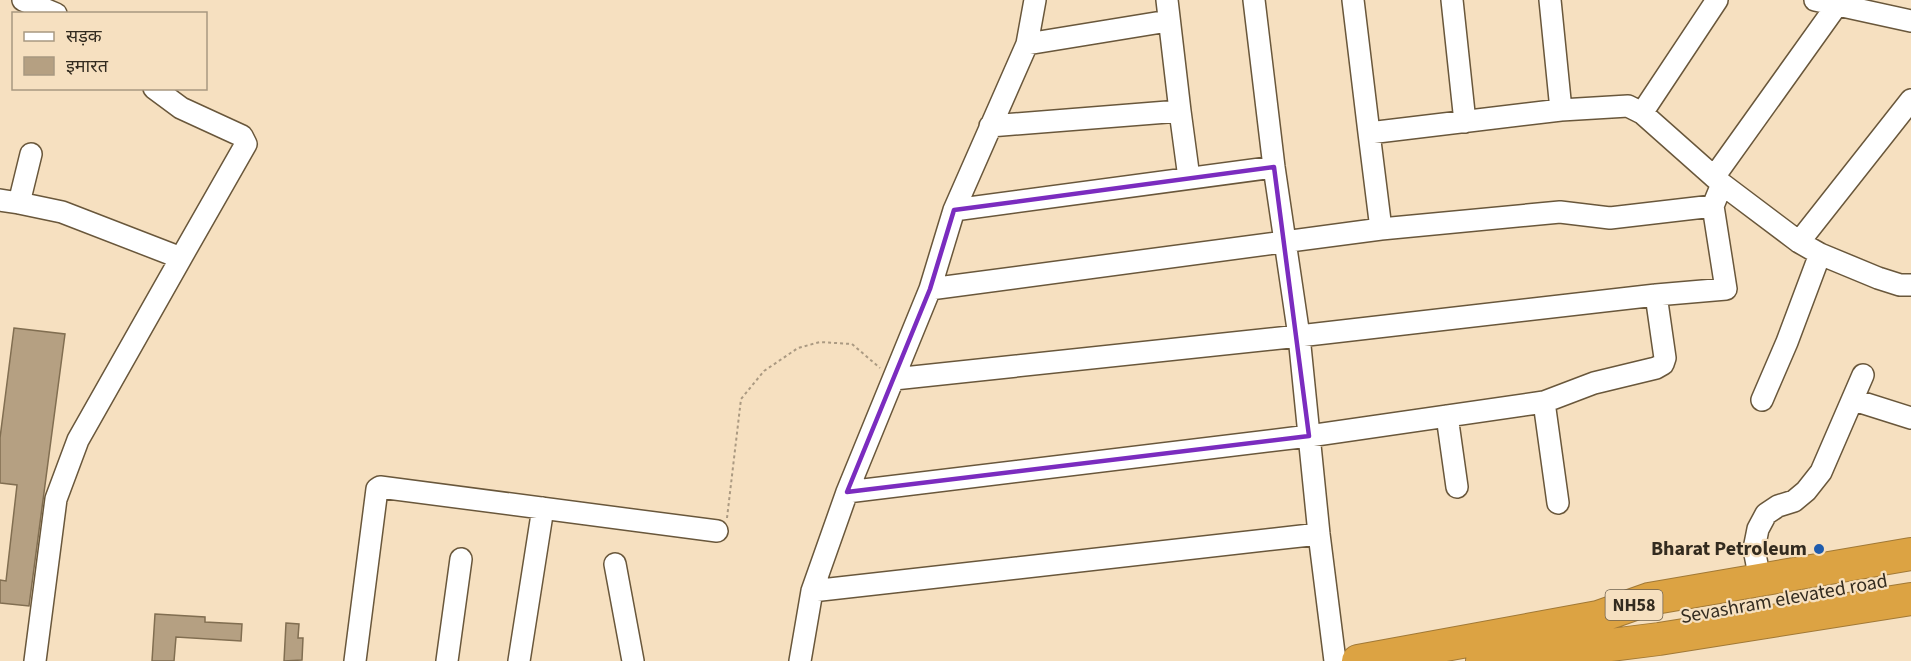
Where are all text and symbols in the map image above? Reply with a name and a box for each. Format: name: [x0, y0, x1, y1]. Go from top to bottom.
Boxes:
legend: [12, 12, 207, 90]
text: सड़क: [66, 24, 103, 49]
text: इमारत: [66, 54, 109, 79]
place label: Bharat Petroleum: [1651, 535, 1807, 563]
marker: Bharat Petroleum: [1812, 542, 1826, 556]
street label: Sevashram elevated road: [1678, 567, 1890, 631]
road number: NH58: [1606, 590, 1662, 620]

